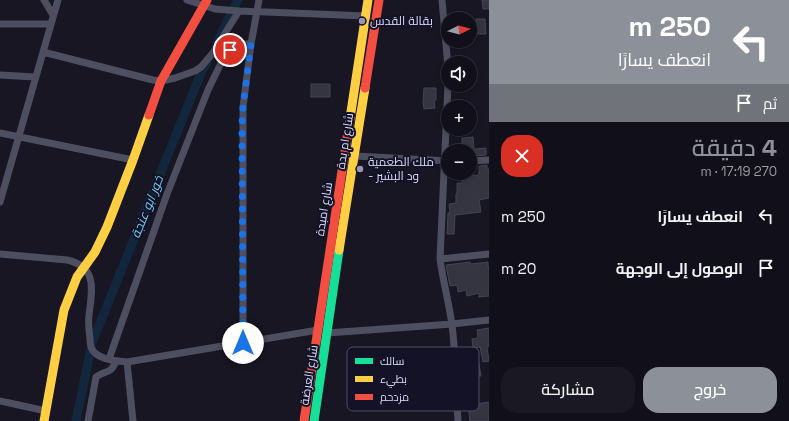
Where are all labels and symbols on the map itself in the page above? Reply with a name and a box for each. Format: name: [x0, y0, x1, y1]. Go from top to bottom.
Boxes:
north arrow: [441, 12, 477, 48]
place label: بقالة القدس: [370, 13, 433, 29]
marker: بقالة القدس: [357, 16, 367, 26]
pin: [213, 33, 247, 67]
street label: شارع ام بدة: [333, 112, 357, 170]
place label: ملك الطعمية - ود البشير: [368, 154, 434, 184]
marker: ملك الطعمية - ود البشير: [355, 164, 365, 174]
water label: خور ابو عنجة: [127, 172, 168, 241]
street label: شارع امبدة: [312, 181, 336, 237]
position arrow: [222, 322, 264, 364]
street label: شارع العرضة: [296, 344, 322, 406]
legend: [347, 347, 479, 411]
text: سالك: [380, 354, 404, 368]
text: بطيء: [380, 372, 407, 388]
text: مزدحم: [380, 390, 409, 405]

